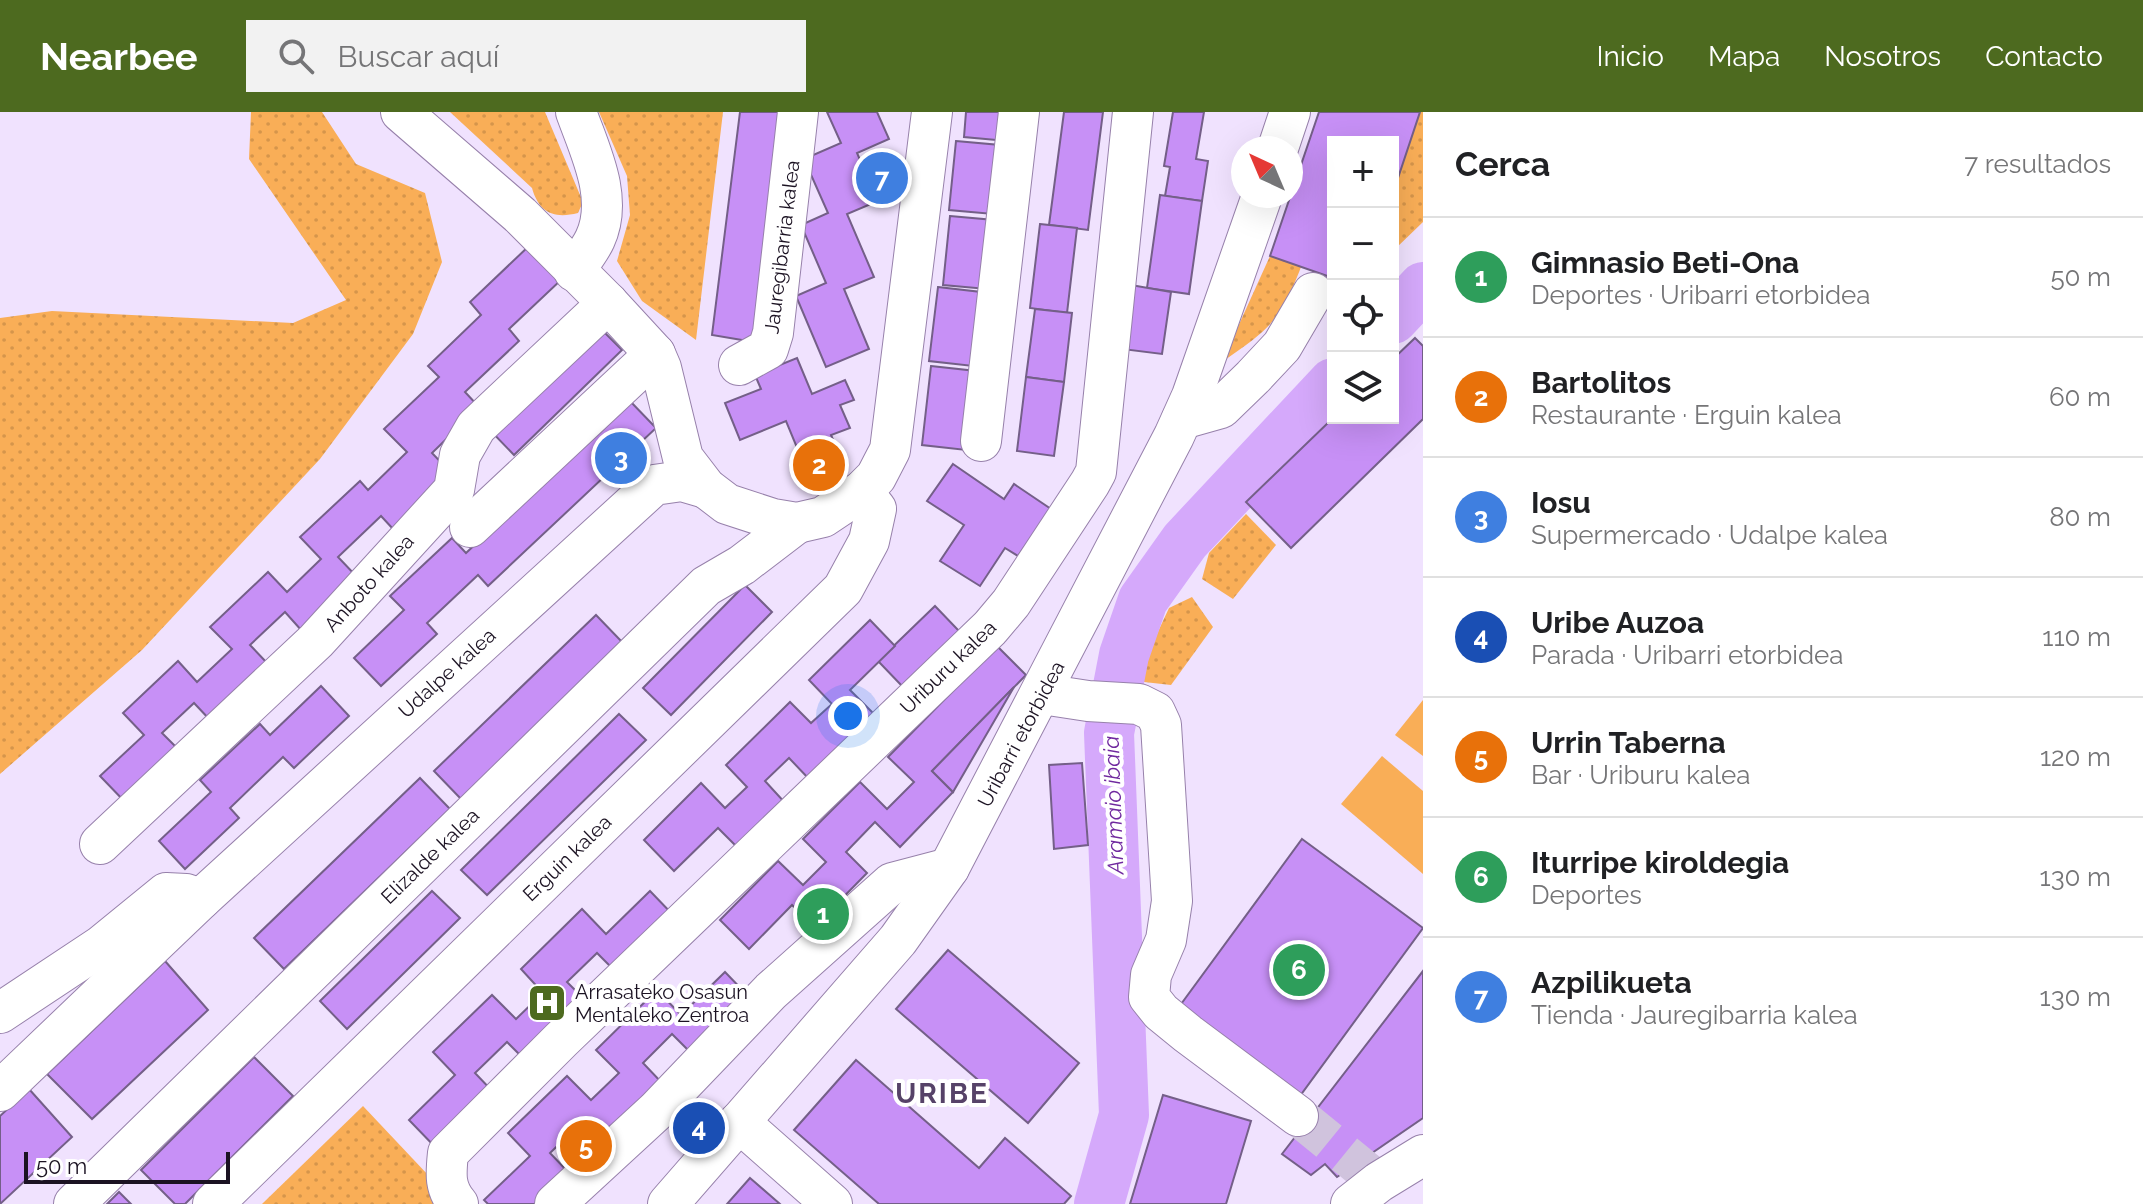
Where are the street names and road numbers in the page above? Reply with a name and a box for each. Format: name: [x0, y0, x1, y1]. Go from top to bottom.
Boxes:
street label: Jauregibarria kalea: [759, 159, 805, 335]
street label: Anboto kalea: [319, 530, 419, 636]
street label: Uriburu kalea: [895, 615, 1001, 719]
street label: Udalpe kalea: [393, 623, 501, 723]
street label: Uribarri etorbidea: [972, 657, 1070, 811]
street label: Elizalde kalea: [376, 803, 484, 909]
street label: Erguin kalea: [518, 810, 616, 906]

